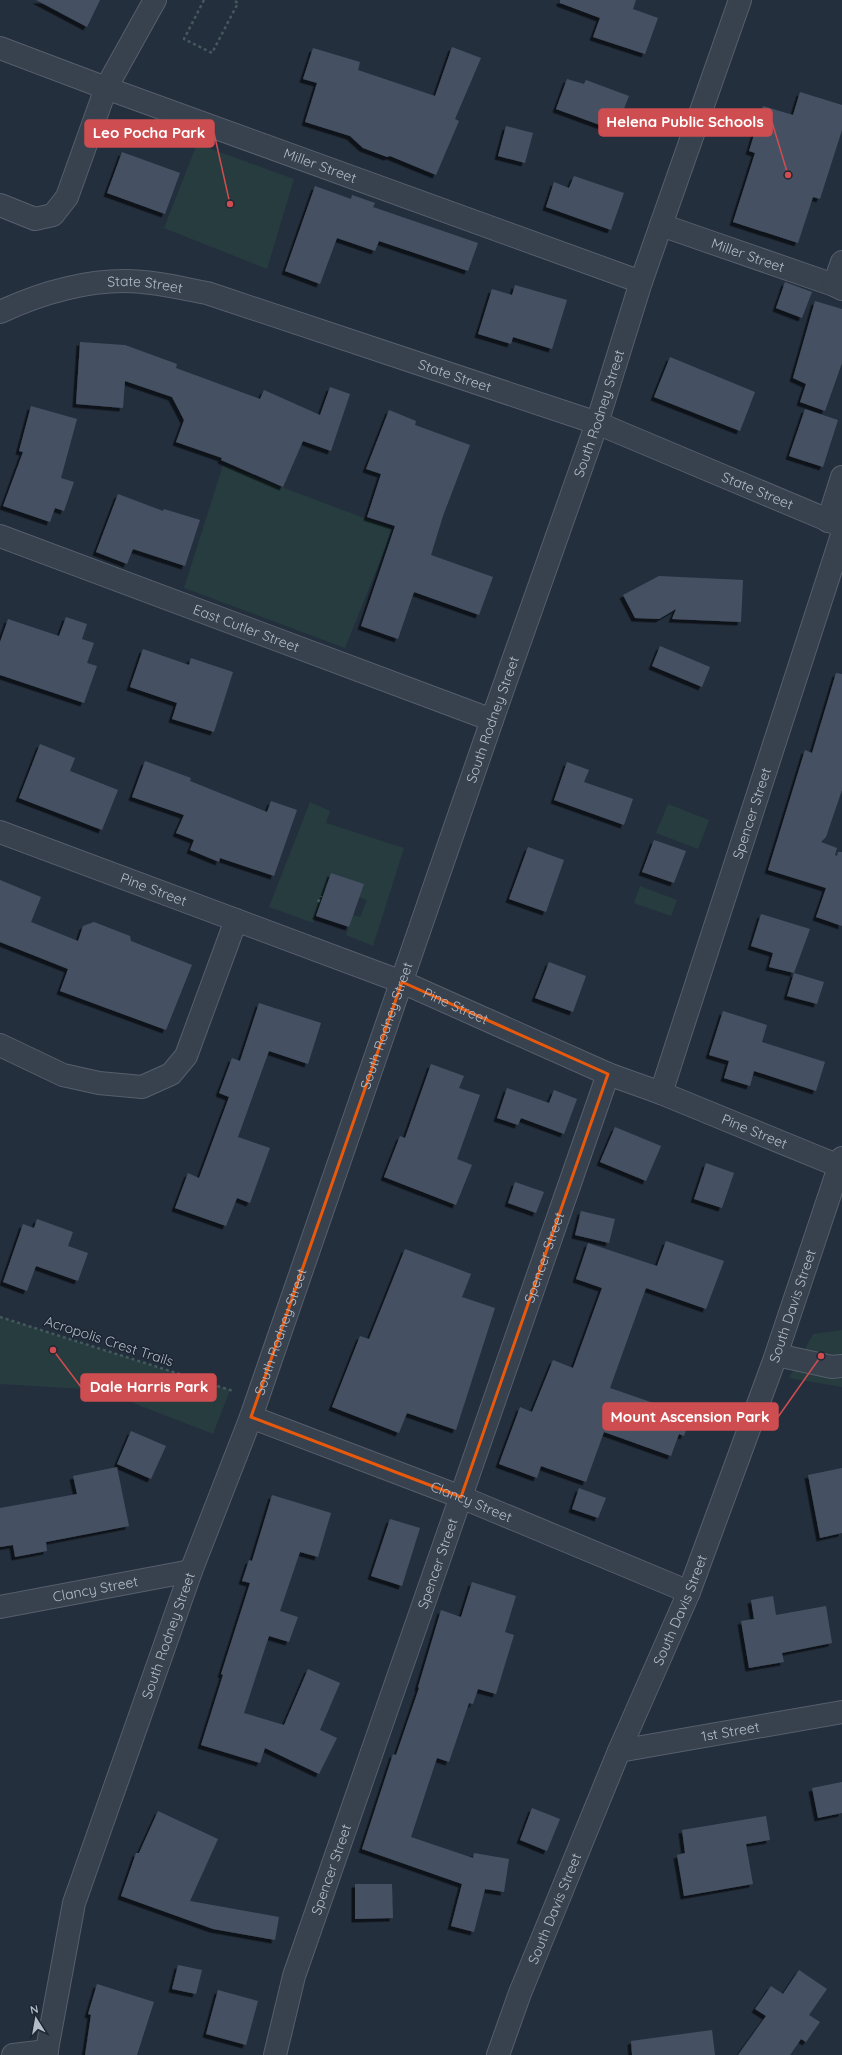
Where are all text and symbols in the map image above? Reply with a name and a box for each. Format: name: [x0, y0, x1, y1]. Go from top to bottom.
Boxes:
callout: Helena Public Schools: [599, 109, 772, 136]
text: Helena Public Schools: [606, 112, 764, 131]
callout: Leo Pocha Park: [85, 120, 214, 147]
text: Leo Pocha Park: [93, 123, 205, 142]
street label: Miller Street: [281, 144, 359, 187]
street label: Miller Street: [709, 234, 787, 276]
street label: State Street: [107, 272, 185, 297]
street label: South Rodney Street: [570, 347, 628, 480]
street label: State Street: [416, 355, 494, 396]
street label: State Street: [719, 467, 796, 514]
street label: East Cutler Street: [191, 600, 302, 656]
street label: South Rodney Street: [462, 653, 523, 785]
street label: Spencer Street: [728, 765, 775, 861]
street label: Pine Street: [118, 869, 190, 910]
street label: South Rodney Street: [356, 959, 417, 1091]
street label: Pine Street: [420, 984, 491, 1029]
street label: Pine Street: [719, 1110, 790, 1153]
street label: Spencer Street: [520, 1209, 568, 1305]
street label: South Davis Street: [765, 1247, 820, 1365]
street label: South Rodney Street: [250, 1266, 311, 1398]
street label: Acropolis Crest Trails: [42, 1312, 176, 1370]
callout: Dale Harris Park: [81, 1374, 216, 1401]
text: Dale Harris Park: [90, 1377, 208, 1396]
callout: Mount Ascension Park: [603, 1403, 778, 1430]
text: Mount Ascension Park: [611, 1407, 769, 1426]
street label: Clancy Street: [428, 1477, 515, 1526]
street label: Spencer Street: [413, 1515, 462, 1611]
street label: South Davis Street: [649, 1552, 711, 1668]
street label: South Rodney Street: [138, 1570, 199, 1701]
street label: Clancy Street: [51, 1572, 140, 1606]
street label: 1st Street: [700, 1718, 761, 1745]
street label: Spencer Street: [307, 1821, 355, 1917]
street label: South Davis Street: [524, 1850, 585, 1967]
north arrow: [16, 1999, 56, 2039]
text: N: [29, 2002, 39, 2017]

